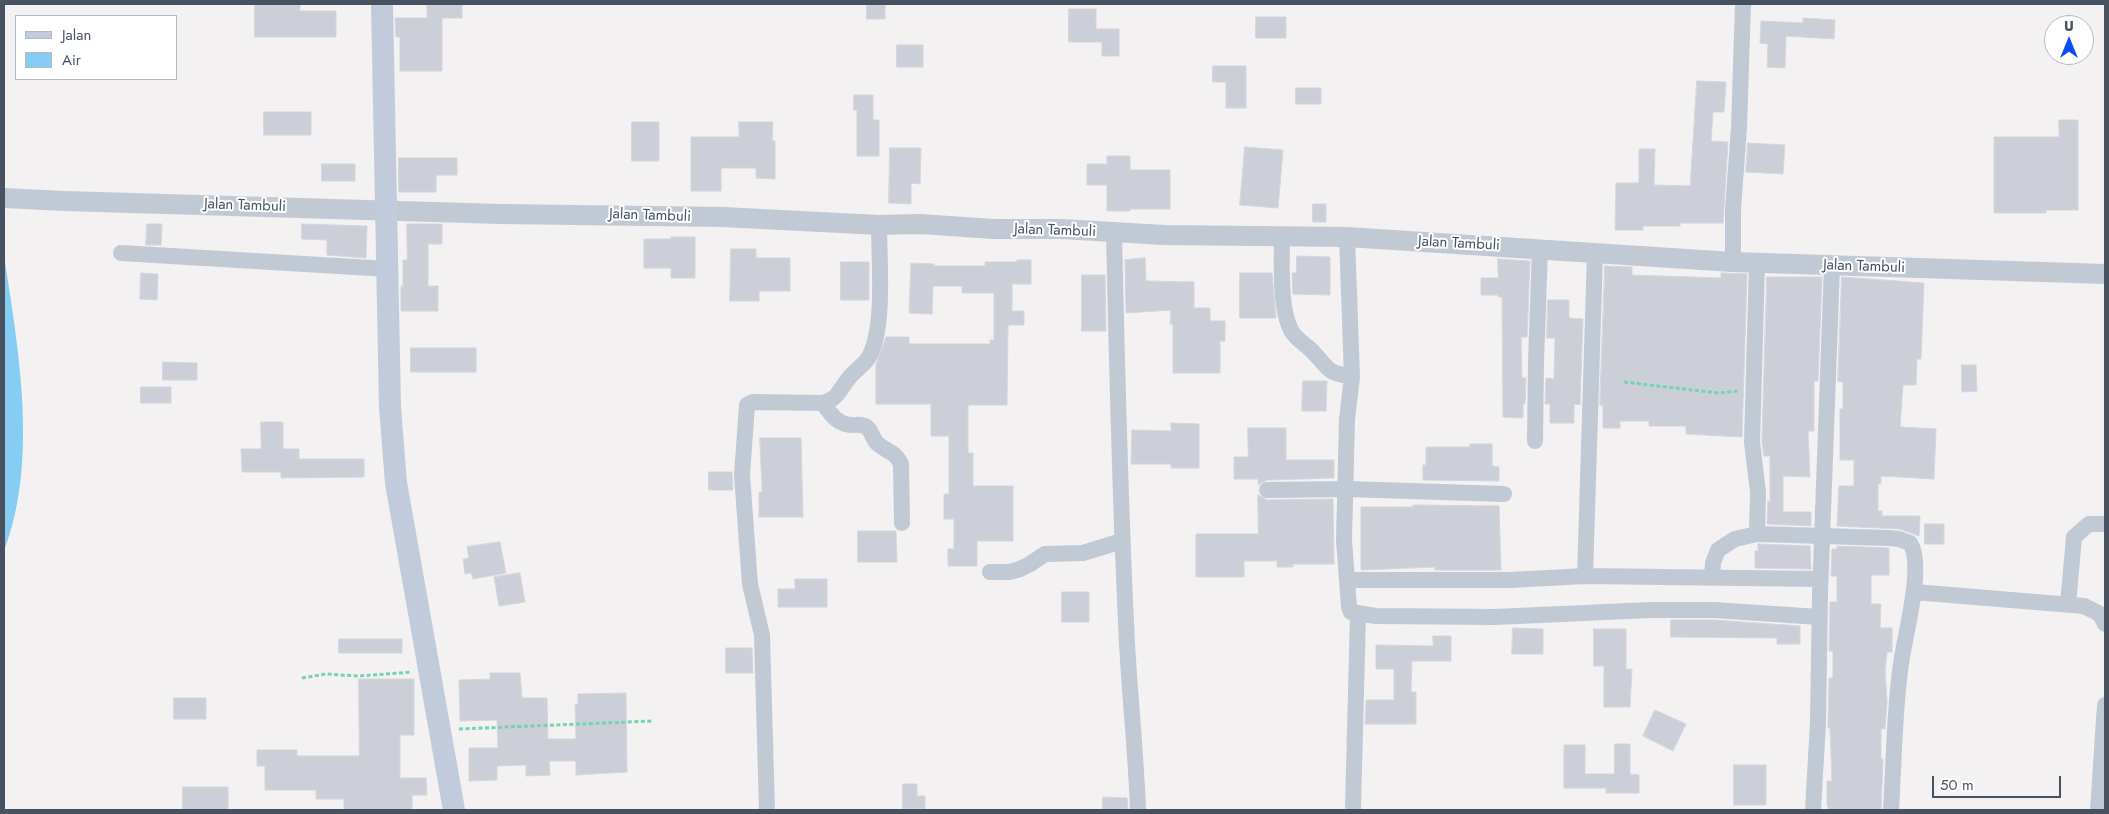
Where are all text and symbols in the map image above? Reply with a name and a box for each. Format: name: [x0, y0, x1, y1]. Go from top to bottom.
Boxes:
legend: [15, 15, 178, 80]
north arrow: [2044, 15, 2094, 65]
text: U: [2064, 16, 2074, 36]
text: Jalan: [62, 24, 91, 46]
text: Air: [62, 49, 81, 71]
street label: Jalan Tambuli: [204, 196, 286, 216]
street label: Jalan Tambuli: [609, 206, 691, 226]
street label: Jalan Tambuli: [1014, 221, 1096, 241]
street label: Jalan Tambuli: [1418, 233, 1500, 255]
street label: Jalan Tambuli: [1823, 257, 1905, 277]
scale bar: [1934, 766, 2063, 798]
text: 50 m: [1940, 774, 1974, 796]

